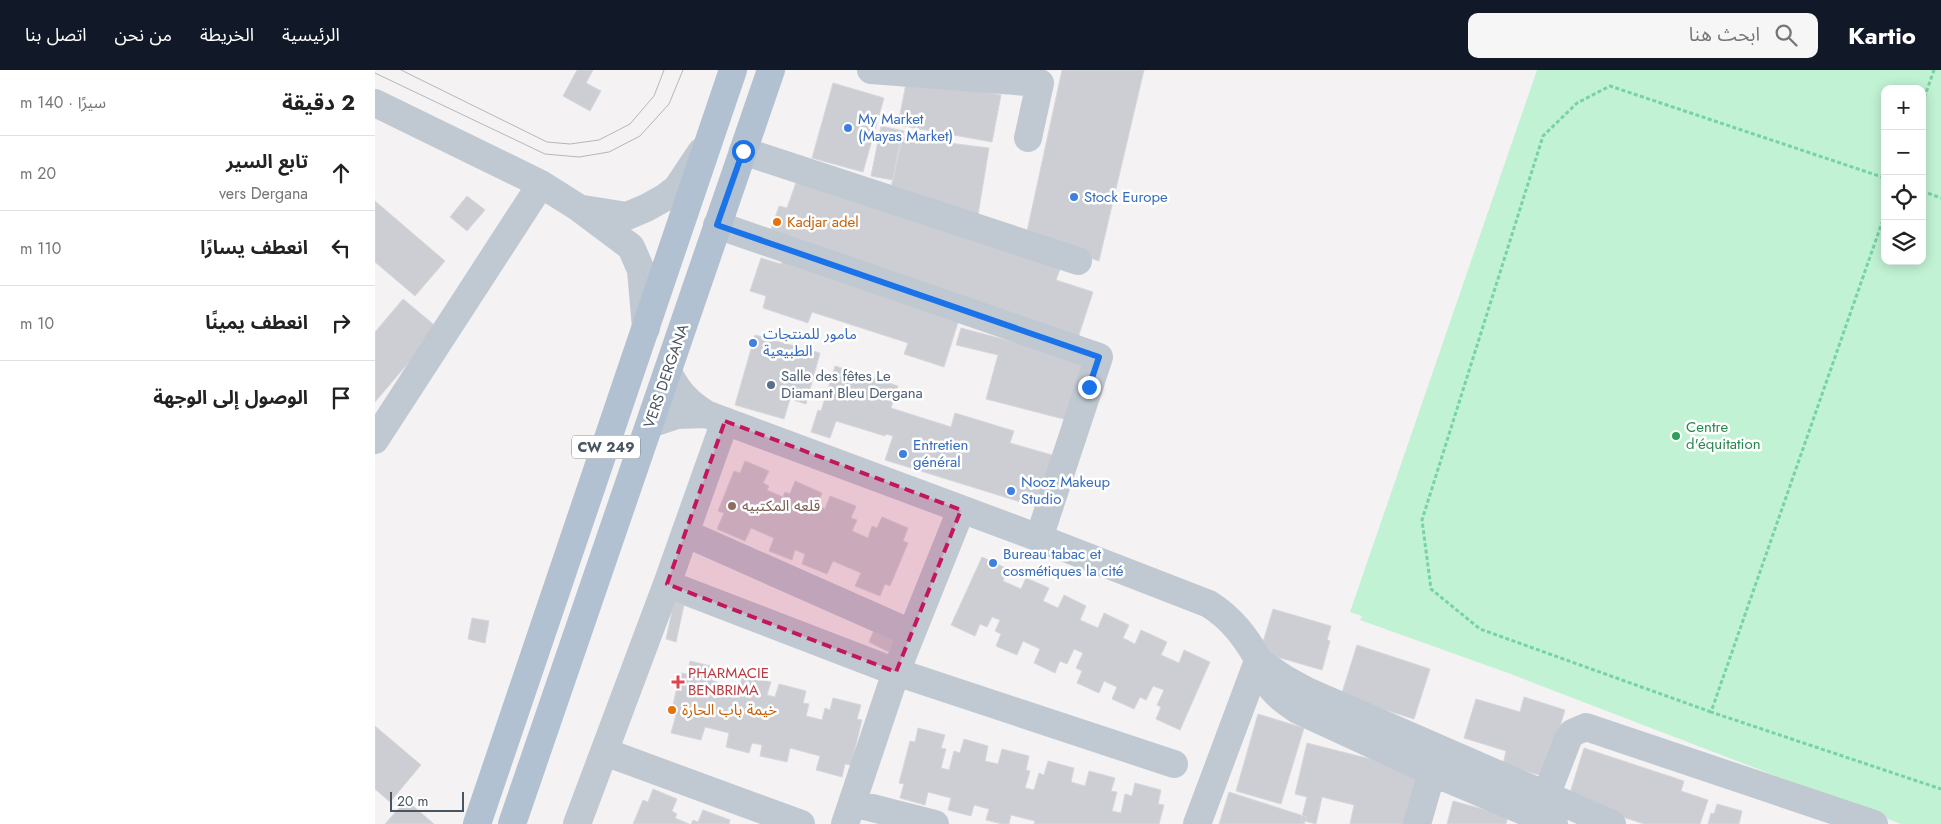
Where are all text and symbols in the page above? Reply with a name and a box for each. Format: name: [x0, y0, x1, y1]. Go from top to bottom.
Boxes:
search box: [1468, 13, 1818, 58]
text: Kartio: [1848, 18, 1916, 53]
text: ابحث هنا: [1689, 21, 1760, 48]
icon: search: [1772, 21, 1800, 49]
text: اتصل بنا: [25, 22, 87, 48]
text: من نحن: [115, 22, 172, 48]
text: الخريطة: [200, 22, 254, 48]
text: الرئيسية: [282, 22, 340, 48]
map controls: [1881, 85, 1926, 265]
button: +: [1881, 85, 1926, 130]
text: 2 دقيقة: [282, 88, 355, 118]
text: سيرًا · 140 m: [20, 91, 106, 114]
place label: My Market (Mayas Market): [858, 108, 953, 147]
marker: My Market (Mayas Market): [842, 122, 854, 134]
button: −: [1881, 130, 1926, 175]
route start: [732, 140, 755, 163]
text: تابع السير: [226, 148, 308, 175]
icon: ahead: [327, 159, 355, 187]
text: 20 m: [20, 162, 56, 185]
button: locate: [1881, 175, 1926, 220]
text: vers Dergana: [219, 182, 308, 205]
place label: Stock Europe: [1084, 186, 1168, 208]
marker: Stock Europe: [1068, 191, 1080, 203]
place label: Kadjar adel: [787, 211, 859, 233]
marker: Kadjar adel: [771, 216, 783, 228]
button: layers: [1881, 220, 1926, 265]
text: انعطف يسارًا: [200, 234, 308, 261]
icon: left: [327, 234, 355, 262]
text: 110 m: [20, 237, 61, 260]
text: انعطف يمينًا: [205, 309, 308, 336]
icon: right: [327, 309, 355, 337]
text: 10 m: [20, 312, 54, 335]
street label: VERS DERGANA: [638, 321, 694, 431]
place label: مامور للمنتجات الطبيعية: [763, 323, 857, 362]
marker: مامور للمنتجات الطبيعية: [747, 337, 759, 349]
place label: Salle des fêtes Le Diamant Bleu Dergana: [781, 365, 923, 404]
route end: [1078, 376, 1101, 399]
marker: Salle des fêtes Le Diamant Bleu Dergana: [765, 379, 777, 391]
text: الوصول إلى الوجهة: [153, 384, 308, 411]
icon: arrive: [327, 384, 355, 412]
place label: Centre d'équitation: [1686, 416, 1761, 455]
marker: Centre d'équitation: [1670, 430, 1682, 442]
place label: Entretien général: [913, 434, 968, 473]
road number: CW 249: [572, 436, 640, 458]
marker: Entretien général: [897, 448, 909, 460]
place label: Nooz Makeup Studio: [1021, 471, 1111, 510]
marker: Nooz Makeup Studio: [1005, 485, 1017, 497]
place label: قلعه المكتبيه: [742, 495, 820, 517]
marker: قلعه المكتبيه: [726, 500, 738, 512]
place label: Bureau tabac et cosmétiques la cité: [1003, 543, 1124, 582]
marker: Bureau tabac et cosmétiques la cité: [987, 557, 999, 569]
place label: PHARMACIE BENBRIMA: [688, 662, 769, 701]
marker: PHARMACIE BENBRIMA: [672, 676, 684, 688]
place label: خيمة باب الحارة: [682, 699, 777, 721]
marker: خيمة باب الحارة: [666, 704, 678, 716]
scale bar: [390, 789, 464, 812]
text: 20 m: [397, 791, 429, 811]

